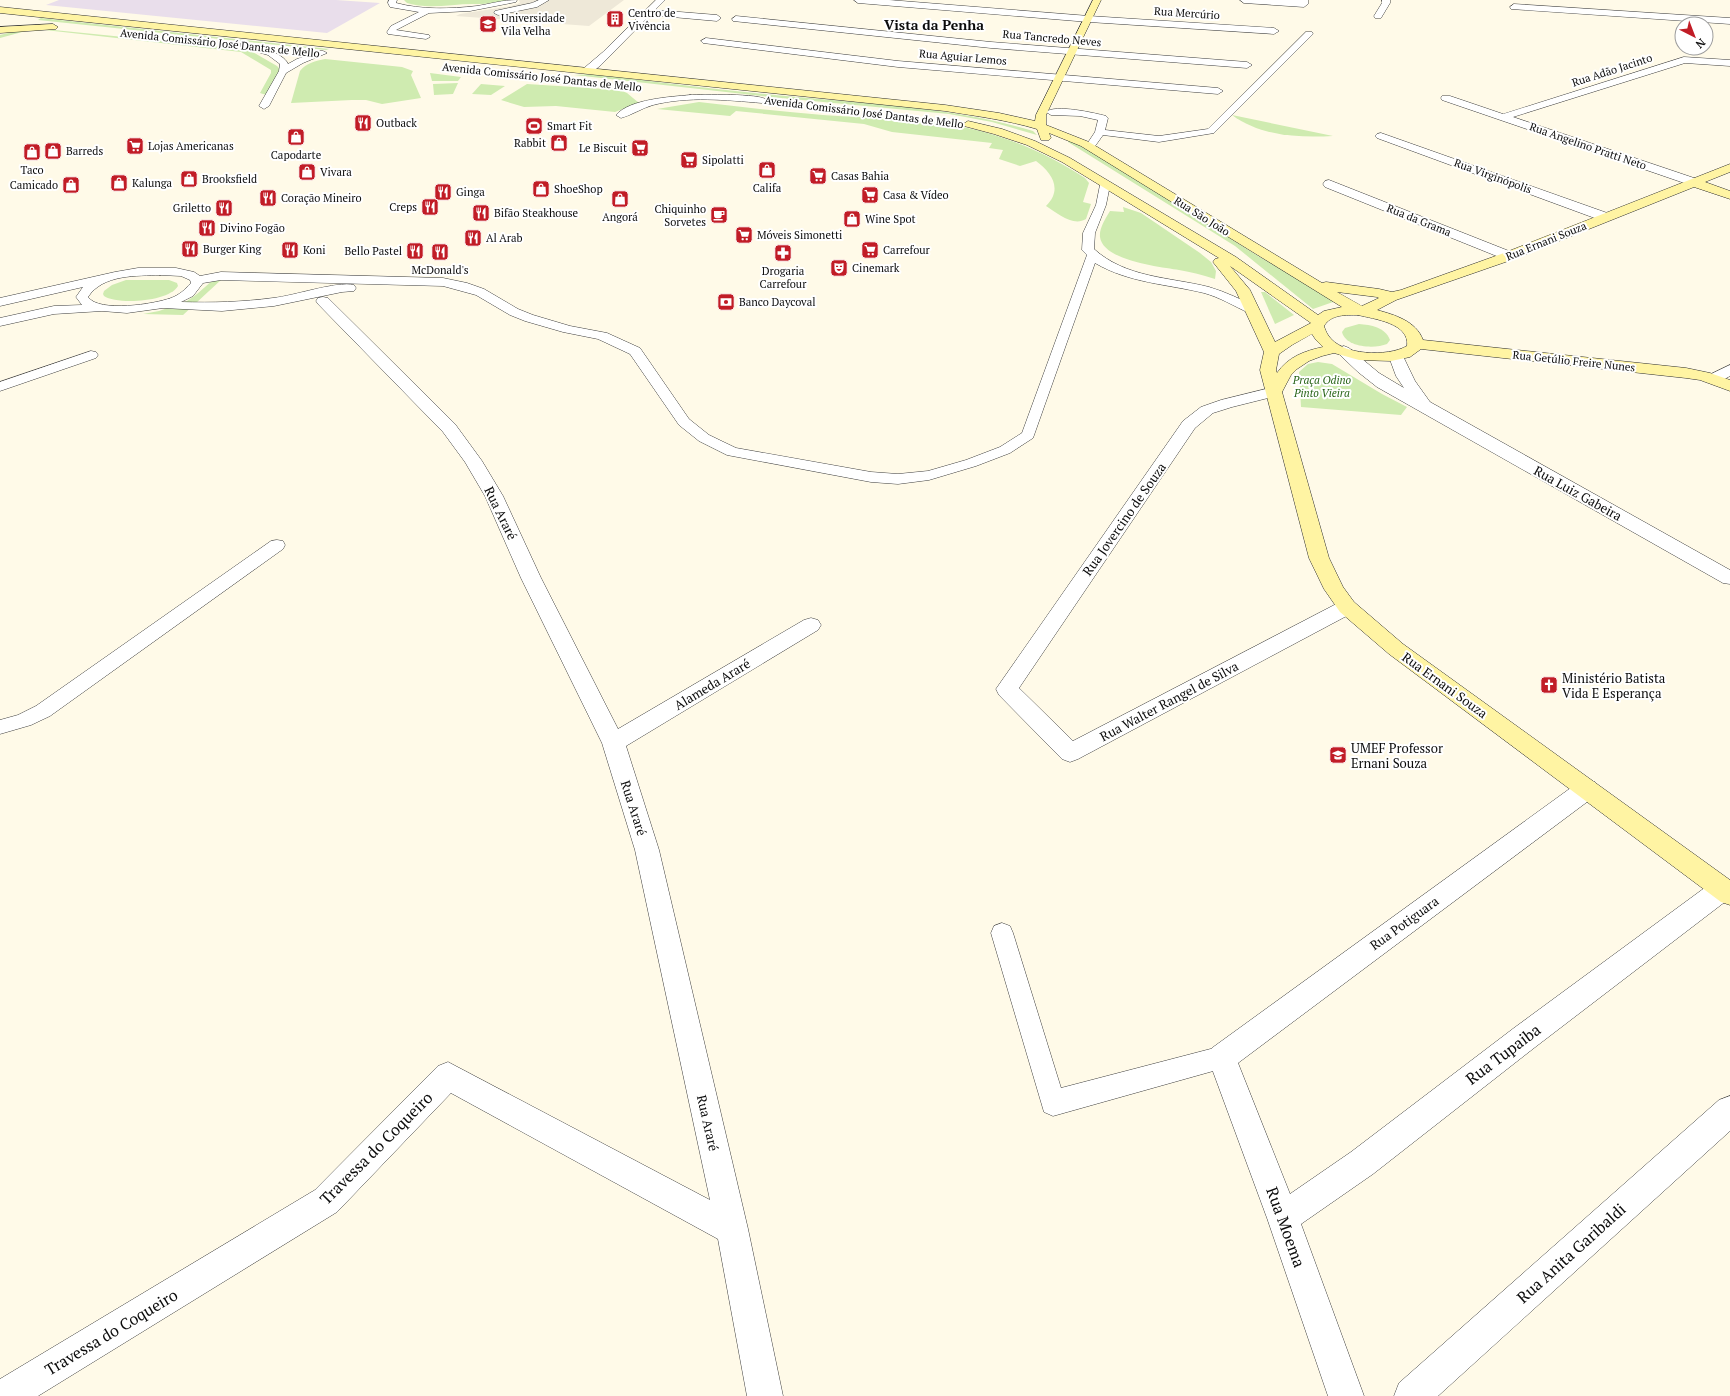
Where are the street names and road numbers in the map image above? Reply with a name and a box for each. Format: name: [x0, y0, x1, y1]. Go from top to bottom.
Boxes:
street label: Rua Mercúrio: [1154, 4, 1220, 22]
street label: Avenida Comissário José Dantas de Mello: [119, 26, 321, 60]
street label: Rua Tancredo Neves: [1002, 27, 1102, 49]
street label: Rua Aguiar Lemos: [918, 46, 1008, 68]
street label: Rua Adão Jacinto: [1570, 50, 1654, 90]
street label: Avenida Comissário José Dantas de Mello: [441, 60, 643, 94]
street label: Avenida Comissário José Dantas de Mello: [764, 93, 964, 131]
street label: Rua Angelino Pratti Neto: [1528, 119, 1648, 173]
street label: Rua Virginópolis: [1452, 155, 1534, 197]
street label: Rua São João: [1171, 193, 1233, 239]
street label: Rua da Grama: [1385, 201, 1454, 239]
street label: Rua Ernani Souza: [1504, 218, 1589, 264]
street label: Rua Getúlio Freire Nunes: [1512, 348, 1636, 374]
street label: Rua Jovercino de Souza: [1078, 459, 1170, 579]
street label: Rua Luiz Gabeira: [1531, 461, 1626, 525]
street label: Rua Araré: [480, 483, 522, 543]
street label: Rua Ernani Souza: [1399, 648, 1492, 722]
street label: Alameda Araré: [671, 654, 753, 714]
street label: Rua Walter Rangel de Silva: [1097, 657, 1242, 745]
street label: Rua Araré: [617, 778, 651, 838]
street label: Rua Potiguara: [1366, 892, 1442, 954]
street label: Rua Tupaiba: [1461, 1019, 1545, 1089]
street label: Travessa do Coqueiro: [315, 1087, 437, 1209]
street label: Rua Araré: [693, 1093, 723, 1153]
street label: Rua Moema: [1261, 1184, 1311, 1270]
street label: Rua Anita Garibaldi: [1512, 1198, 1630, 1308]
street label: Travessa do Coqueiro: [40, 1283, 182, 1380]

